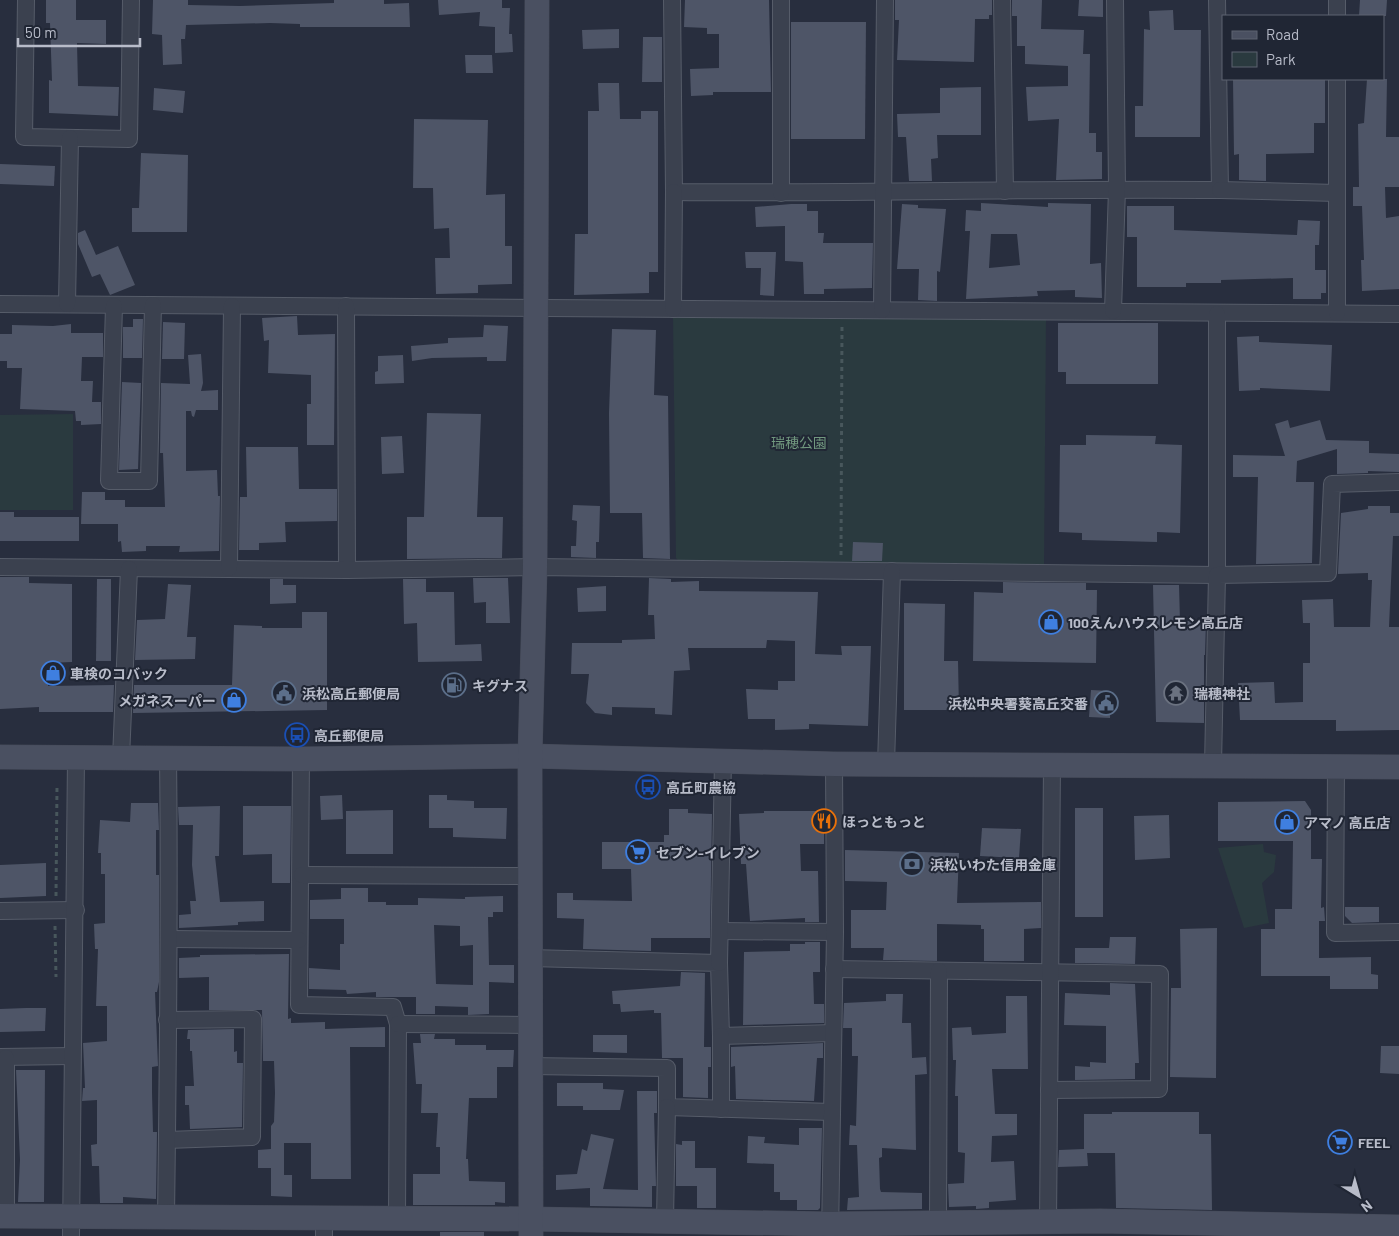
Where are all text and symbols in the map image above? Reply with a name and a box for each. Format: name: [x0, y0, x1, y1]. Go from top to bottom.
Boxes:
scale bar: [18, 15, 140, 47]
legend: [1222, 15, 1384, 80]
text: 50 m: [25, 23, 57, 41]
text: Road: [1266, 25, 1299, 43]
text: Park: [1266, 50, 1296, 68]
park label: 瑞穂公園: [771, 434, 827, 451]
shop icon: 100えんハウスレモン高丘店: [1038, 609, 1064, 635]
place label: 100えんハウスレモン高丘店: [1068, 614, 1243, 631]
shop icon: 車検のコバック: [40, 660, 66, 686]
place label: 車検のコバック: [70, 665, 168, 682]
fuel station icon: キグナス: [441, 672, 467, 698]
place label: キグナス: [472, 677, 528, 694]
public building icon: 浜松高丘郵便局: [271, 680, 297, 706]
temple icon: 瑞穂神社: [1163, 680, 1189, 706]
place label: 浜松高丘郵便局: [302, 685, 400, 702]
place label: 瑞穂神社: [1194, 685, 1250, 702]
shop icon: メガネスーパー: [221, 687, 247, 713]
public building icon: 浜松中央署葵高丘交番: [1093, 690, 1119, 716]
place label: メガネスーパー: [118, 692, 216, 709]
place label: 浜松中央署葵高丘交番: [948, 695, 1088, 712]
bus stop icon: 高丘郵便局: [284, 722, 310, 748]
place label: 高丘郵便局: [314, 727, 384, 744]
bus stop icon: 高丘町農協: [635, 774, 661, 800]
place label: 高丘町農協: [666, 779, 736, 796]
restaurant icon: ほっともっと: [811, 808, 837, 834]
shop icon: アマノ 高丘店: [1274, 809, 1300, 835]
place label: ほっともっと: [842, 813, 926, 830]
place label: アマノ 高丘店: [1304, 814, 1390, 831]
supermarket icon: セブン-イレブン: [625, 839, 651, 865]
place label: セブン-イレブン: [656, 844, 760, 861]
bank icon: 浜松いわた信用金庫: [899, 851, 925, 877]
place label: 浜松いわた信用金庫: [930, 856, 1056, 873]
supermarket icon: FEEL: [1327, 1129, 1353, 1155]
place label: FEEL: [1358, 1134, 1390, 1151]
north arrow: [1334, 1171, 1384, 1221]
text: N: [1358, 1197, 1376, 1216]

